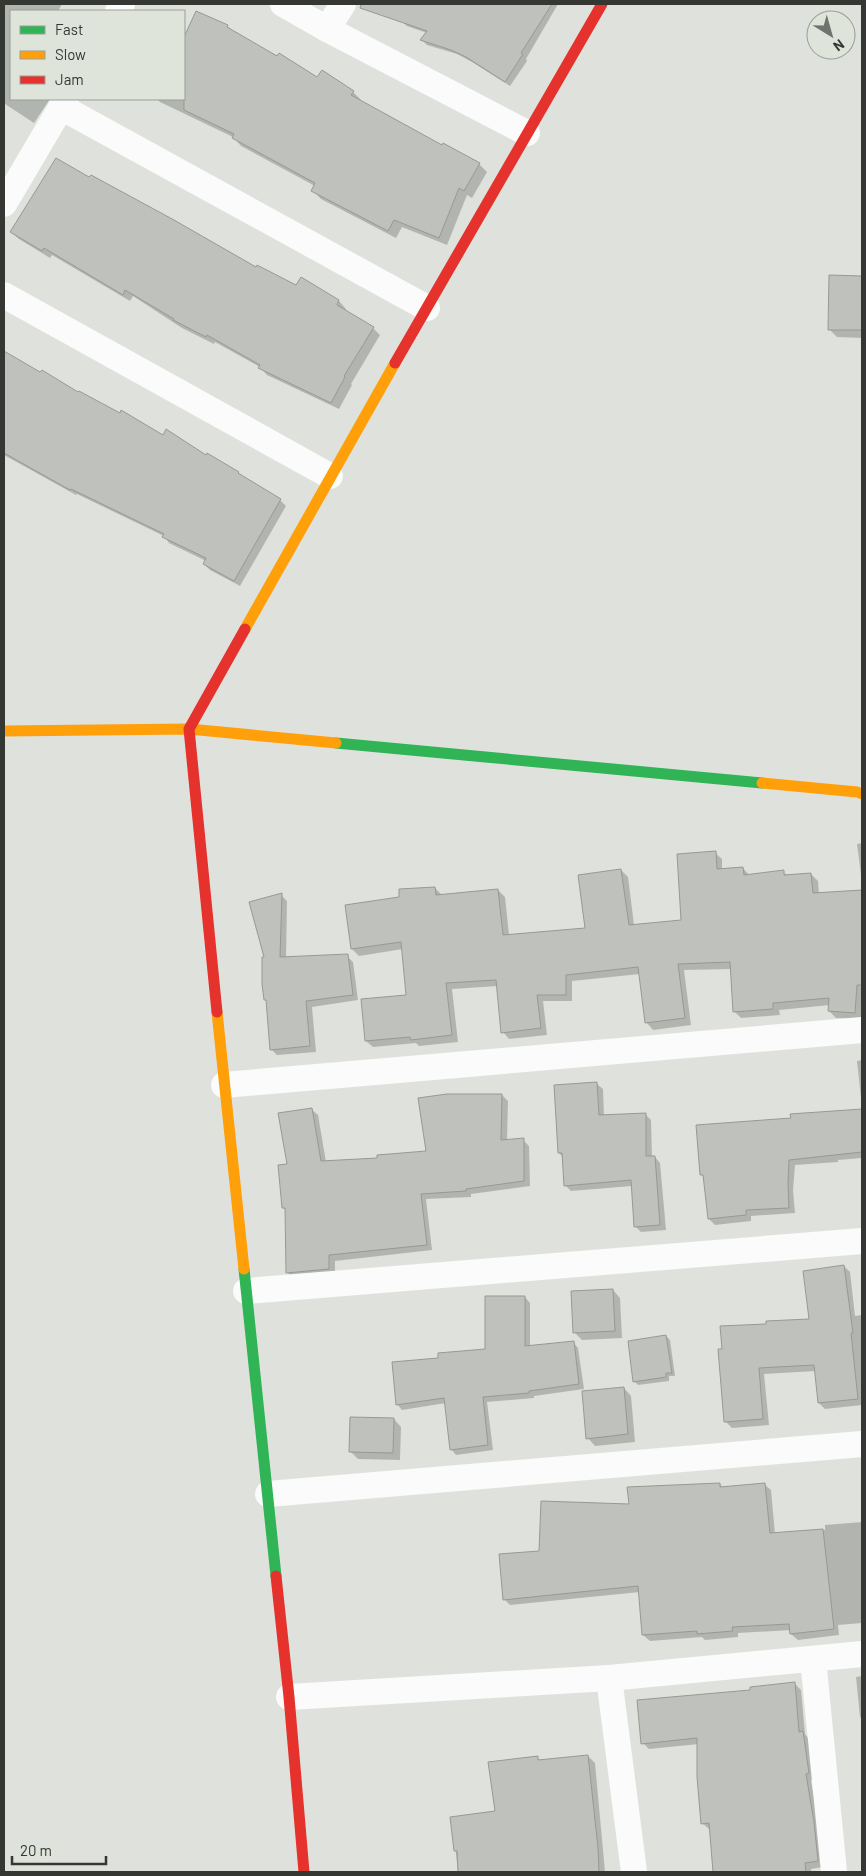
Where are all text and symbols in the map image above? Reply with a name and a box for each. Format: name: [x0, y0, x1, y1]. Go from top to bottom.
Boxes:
legend: [10, 10, 185, 100]
north arrow: [806, 10, 856, 60]
text: Fast: [55, 20, 83, 38]
text: N: [830, 36, 848, 55]
text: Slow: [55, 45, 86, 63]
text: Jam: [55, 70, 84, 88]
scale bar: [12, 1834, 106, 1866]
text: 20 m: [20, 1841, 52, 1859]

